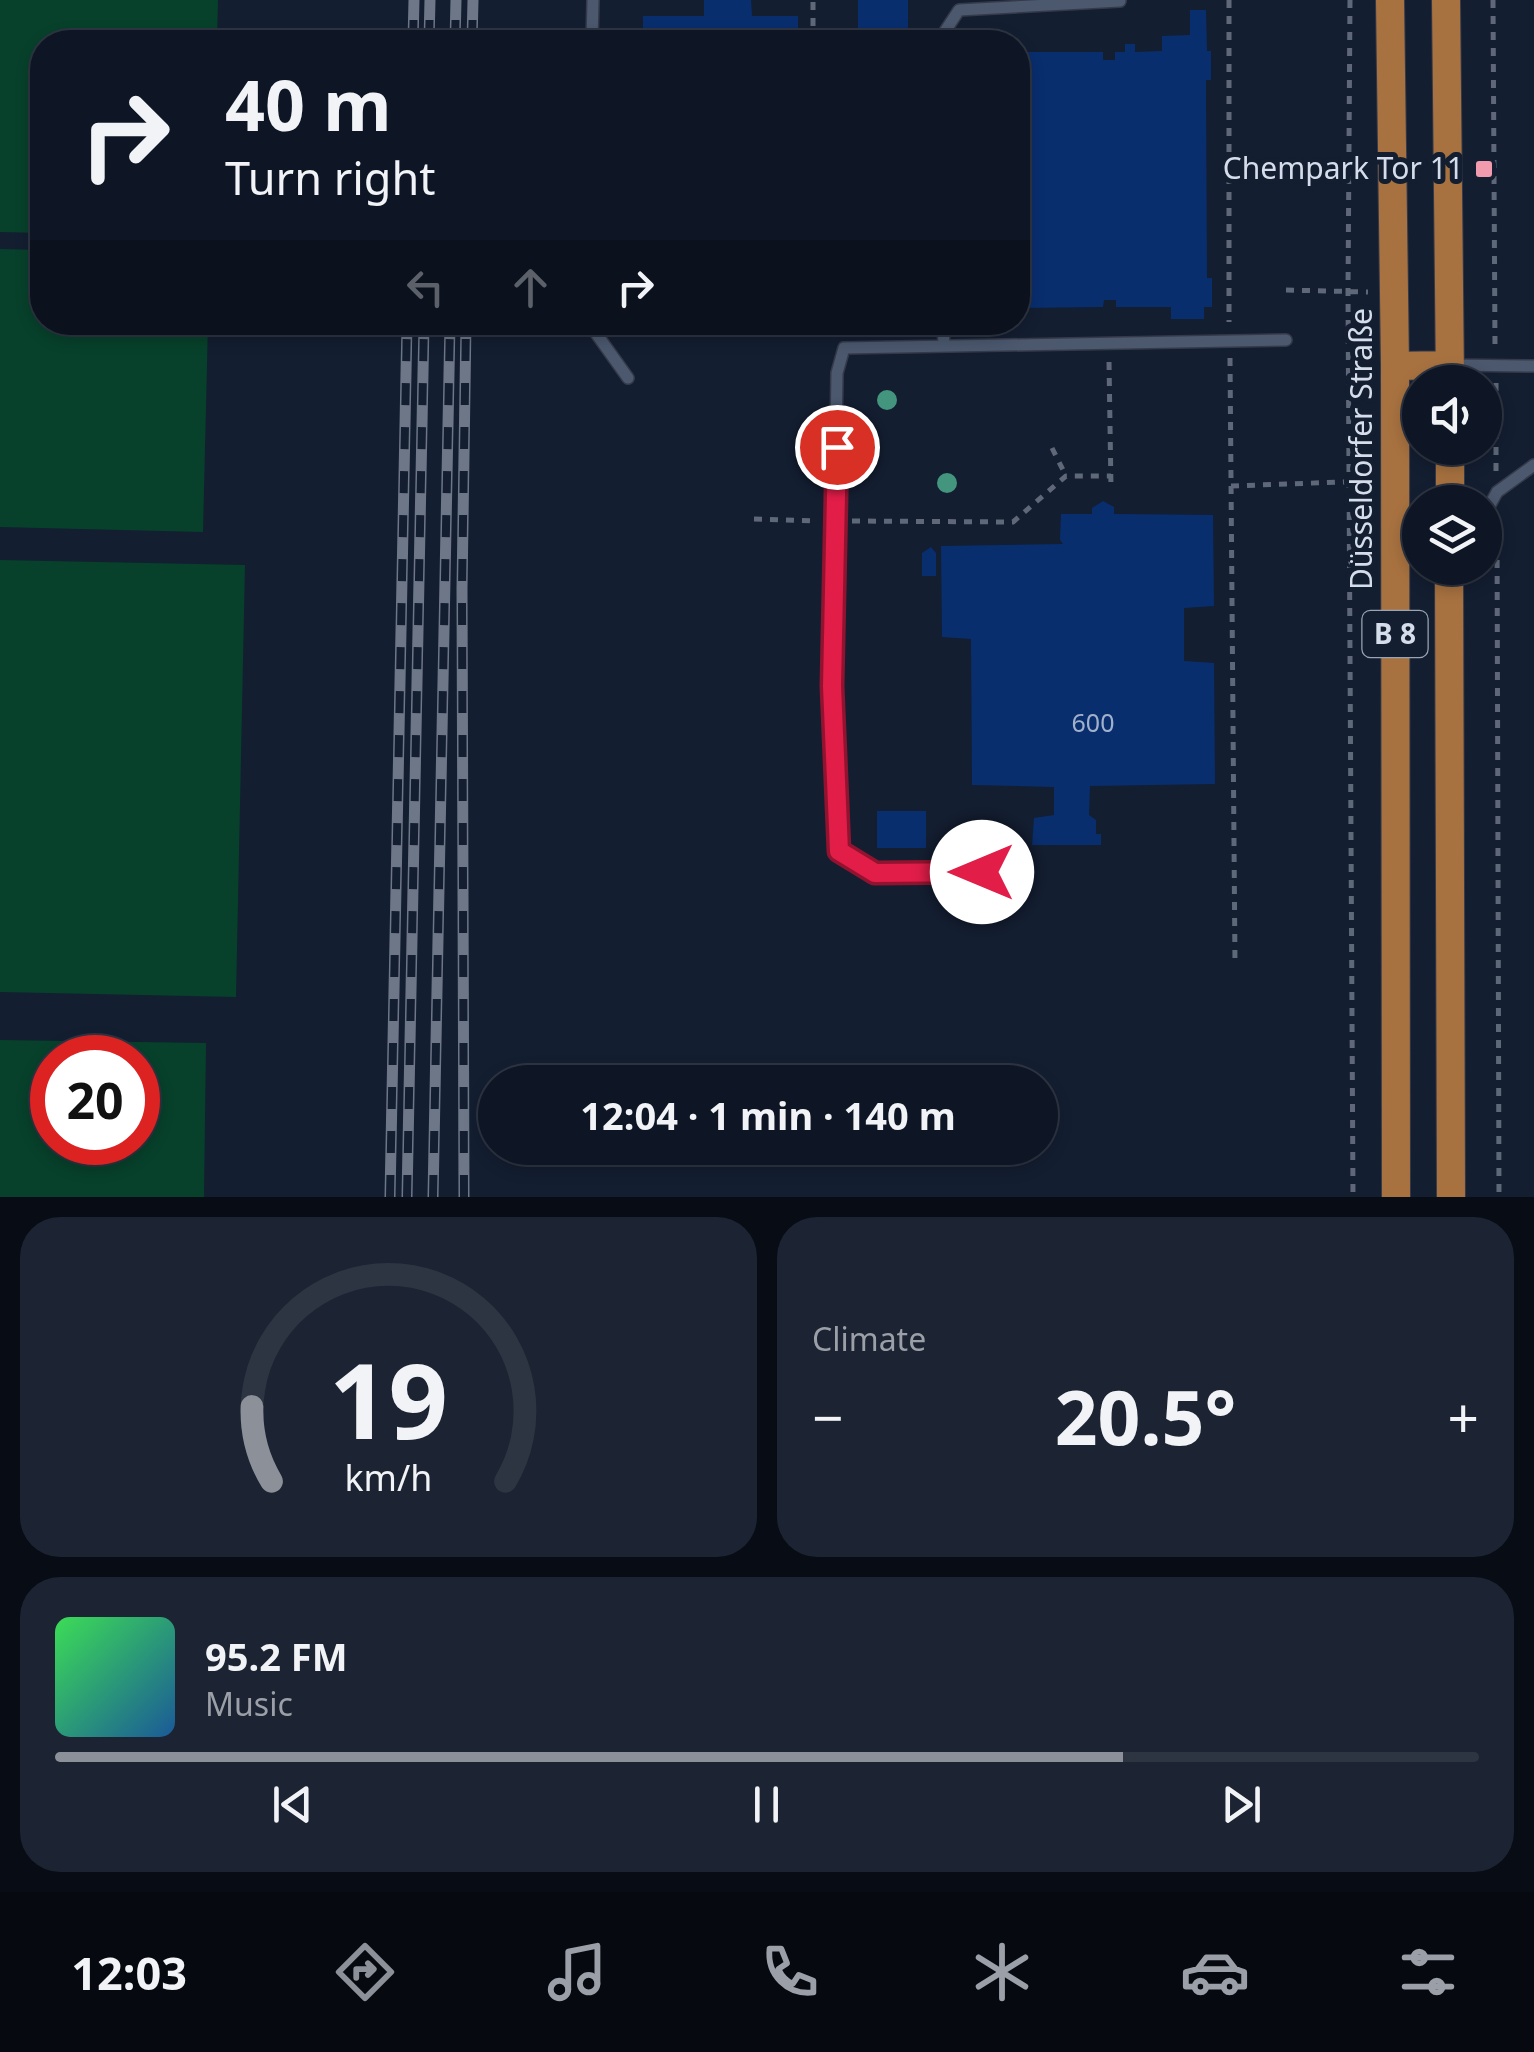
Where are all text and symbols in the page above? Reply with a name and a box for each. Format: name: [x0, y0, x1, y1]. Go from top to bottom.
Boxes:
text: 40 m: [225, 56, 392, 152]
icon: right: [60, 70, 190, 200]
text: Turn right: [225, 147, 436, 208]
place label: Chempark Tor 11: [1223, 147, 1464, 188]
marker: Chempark Tor 11: [1473, 158, 1495, 180]
icon: left: [398, 260, 453, 315]
icon: ahead: [503, 260, 558, 315]
icon: right: [608, 260, 663, 315]
street label: Düsseldorfer Straße: [1340, 308, 1381, 590]
map controls: [1402, 365, 1502, 585]
button: sound: [1402, 365, 1502, 465]
pin: [795, 405, 880, 490]
icon: arrive: [810, 420, 865, 475]
button: layers: [1402, 485, 1502, 585]
road number: B 8: [1362, 611, 1428, 657]
house number: 600: [1072, 705, 1114, 739]
position arrow: [930, 820, 1034, 924]
speed limit sign: 20: [30, 1035, 160, 1165]
text: 12:04 · 1 min · 140 m: [580, 1089, 956, 1141]
text: Climate: [812, 1317, 926, 1360]
text: 19: [329, 1328, 448, 1469]
text: 20.5°: [1055, 1365, 1236, 1467]
text: −: [812, 1379, 843, 1454]
text: +: [1448, 1379, 1479, 1454]
text: km/h: [345, 1453, 432, 1501]
text: 95.2 FM: [205, 1630, 347, 1682]
text: Music: [205, 1682, 293, 1725]
icon: previous: [265, 1777, 320, 1832]
icon: pause: [739, 1777, 794, 1832]
icon: next: [1214, 1777, 1269, 1832]
icon: directions: [330, 1937, 400, 2007]
icon: music: [542, 1937, 612, 2007]
icon: phone: [755, 1937, 825, 2007]
icon: climate: [967, 1937, 1037, 2007]
icon: car: [1180, 1937, 1250, 2007]
icon: filters: [1393, 1937, 1463, 2007]
text: 12:03: [71, 1942, 187, 2003]

